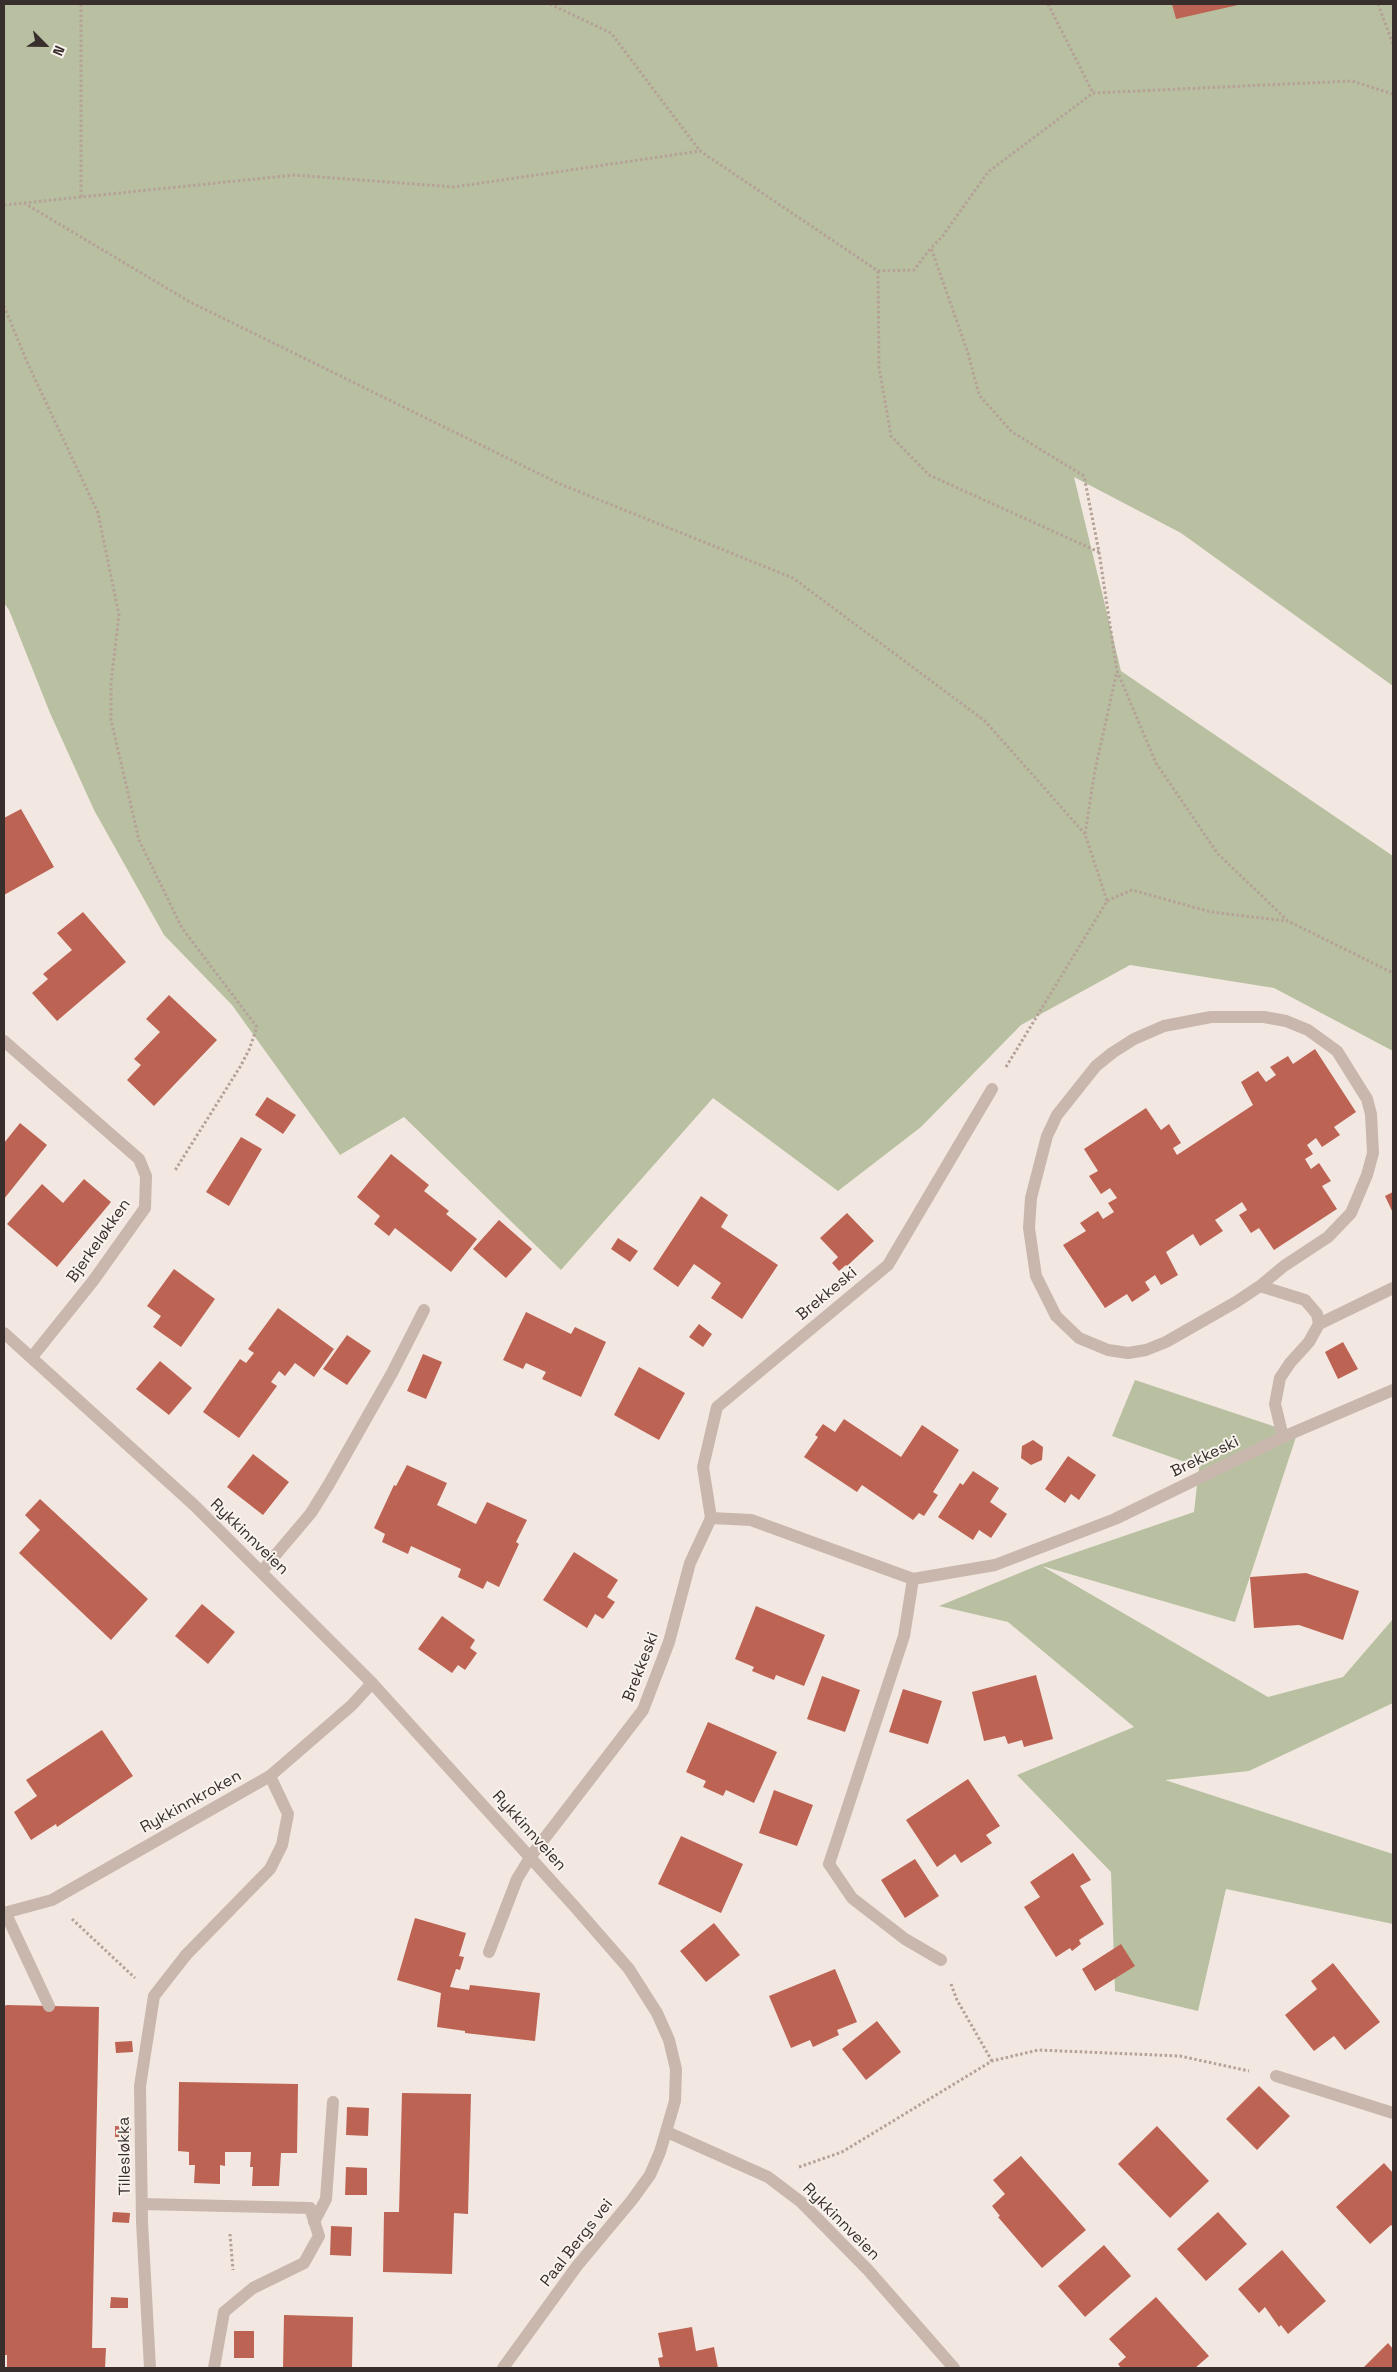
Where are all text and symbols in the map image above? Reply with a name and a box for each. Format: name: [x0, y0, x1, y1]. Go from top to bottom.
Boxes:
north arrow: [20, 20, 70, 70]
text: N: [49, 43, 69, 59]
street label: Bjerkeløkken: [63, 1196, 135, 1286]
street label: Brekkeski: [793, 1263, 861, 1325]
street label: Brekkeski: [1168, 1432, 1242, 1482]
street label: Rykkinnveien: [206, 1495, 292, 1579]
street label: Brekkeski: [619, 1629, 663, 1705]
street label: Rykkinnkroken: [137, 1766, 245, 1838]
street label: Rykkinnveien: [488, 1787, 570, 1875]
street label: Tillesløkka: [115, 2116, 135, 2196]
street label: Rykkinnveien: [798, 2179, 884, 2265]
street label: Paal Bergs vei: [537, 2195, 617, 2291]

